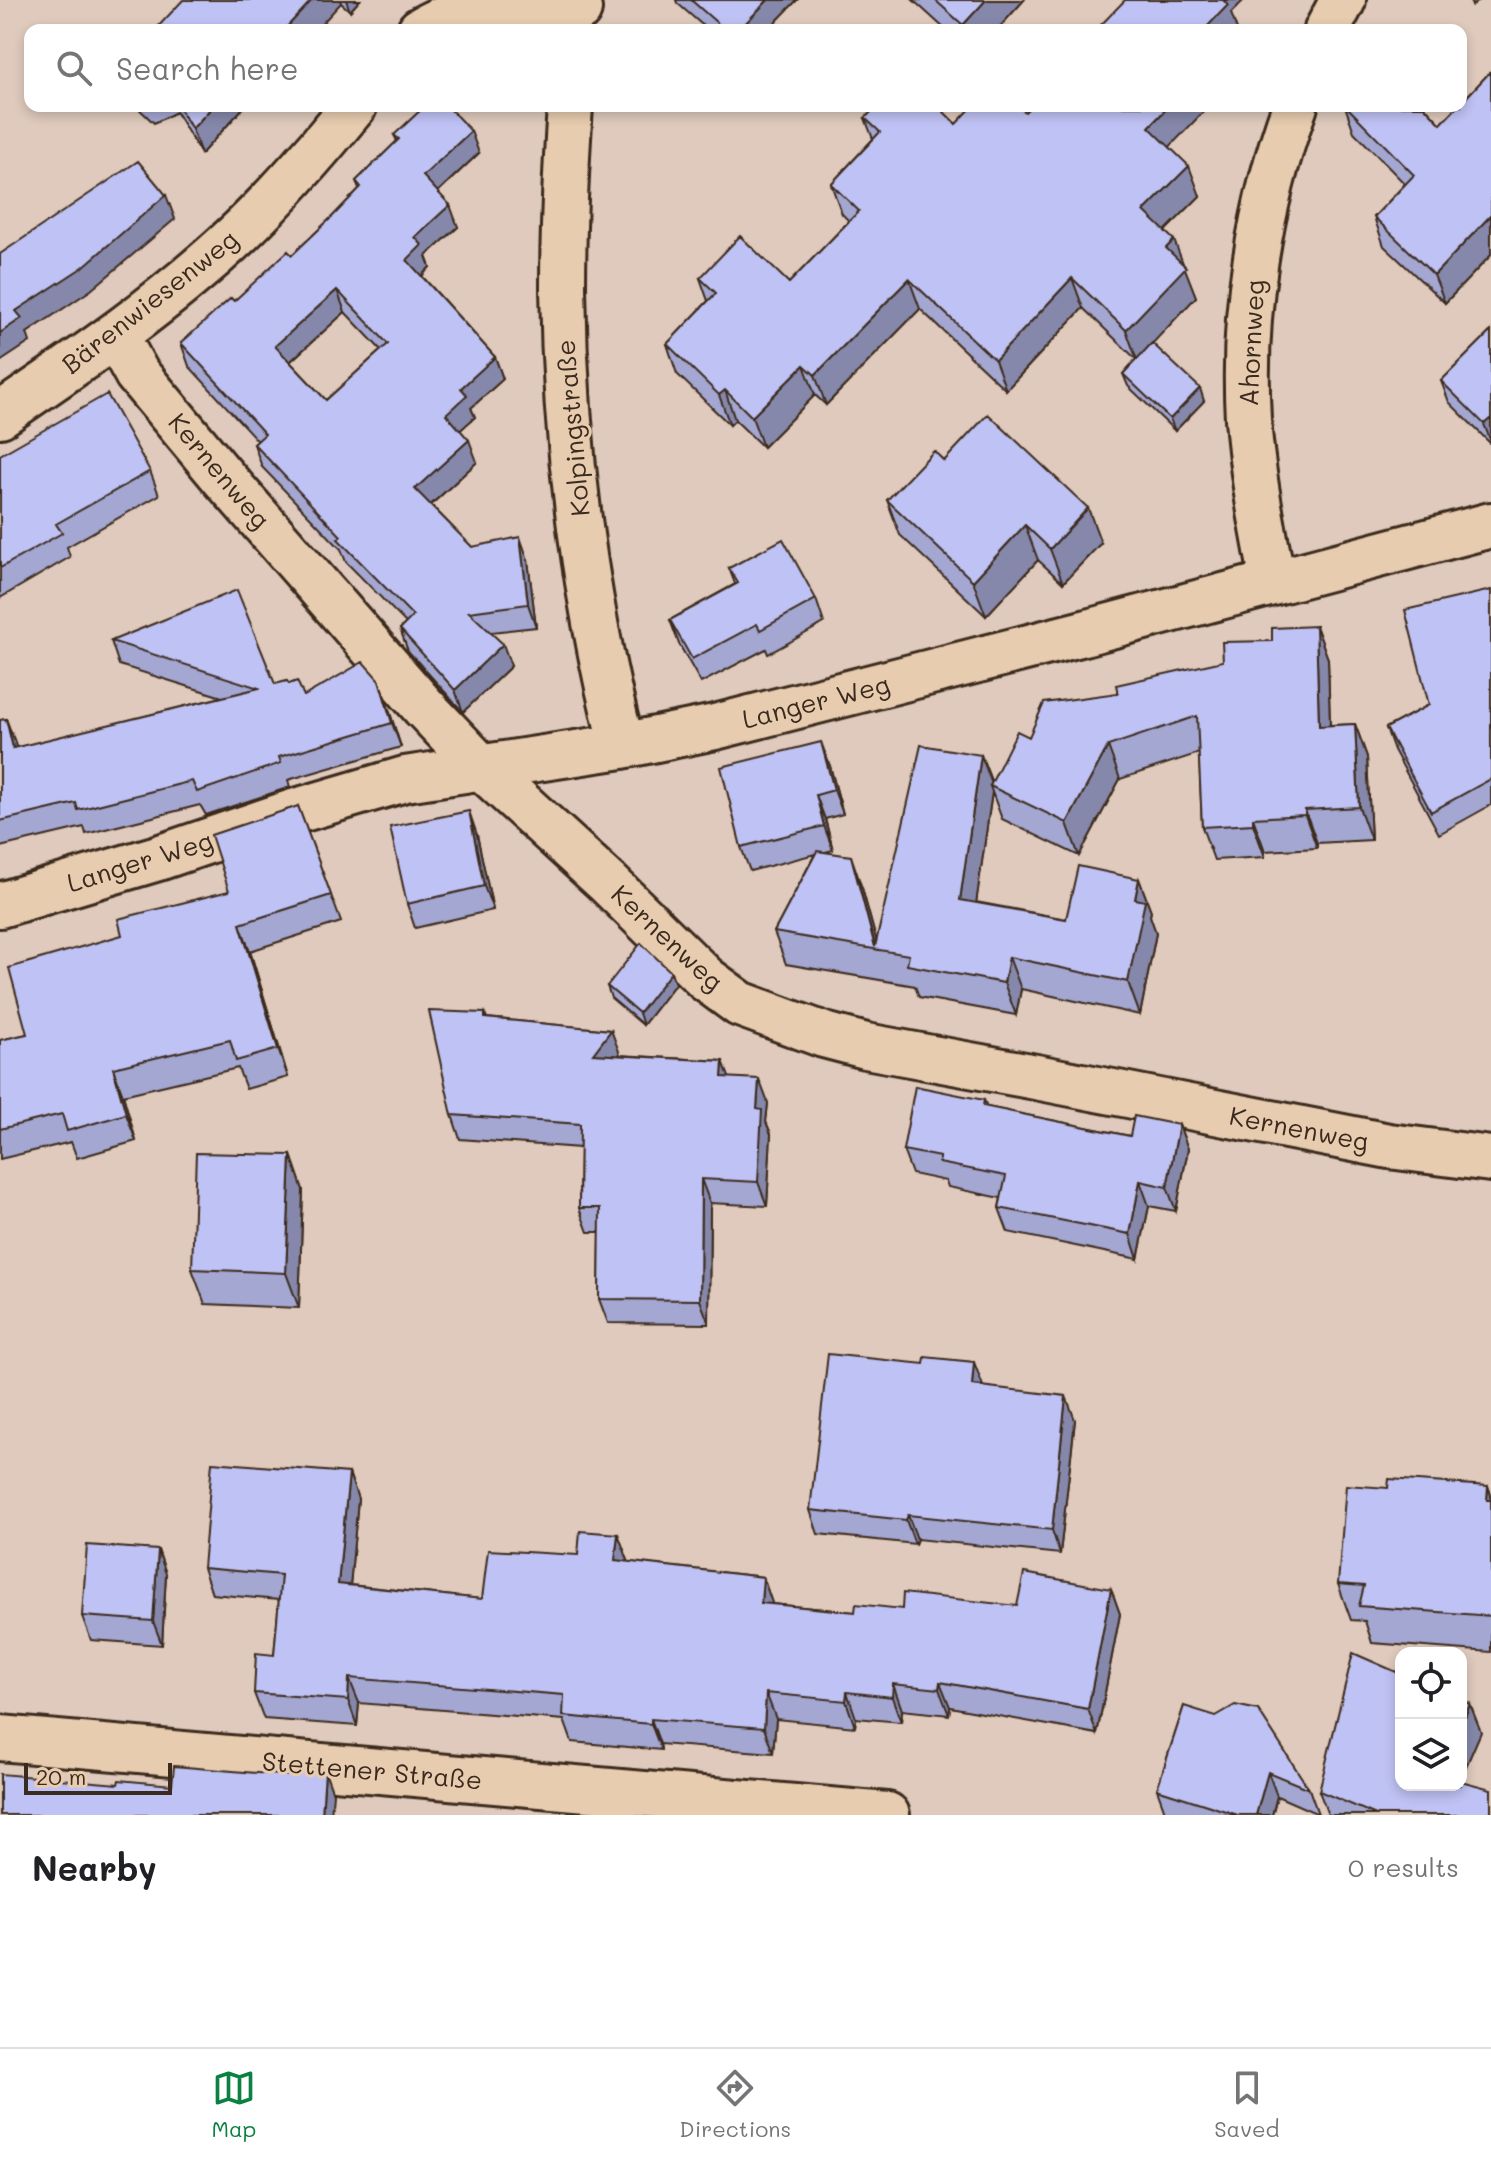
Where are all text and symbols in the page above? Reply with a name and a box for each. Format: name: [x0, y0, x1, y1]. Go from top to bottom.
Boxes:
search box: [24, 24, 1467, 112]
icon: search: [52, 46, 96, 90]
text: Search here: [116, 48, 299, 88]
street label: Bärenwiesenweg: [54, 222, 244, 381]
street label: Ahornweg: [1231, 279, 1271, 407]
street label: Kolpingstraße: [547, 338, 597, 518]
street label: Kernenweg: [161, 405, 278, 535]
street label: Langer Weg: [738, 666, 893, 736]
street label: Langer Weg: [63, 823, 217, 899]
street label: Kernenweg: [604, 877, 731, 998]
street label: Kernenweg: [1227, 1098, 1372, 1158]
map controls: [1395, 1647, 1467, 1791]
button: locate: [1395, 1647, 1467, 1719]
button: layers: [1395, 1719, 1467, 1791]
street label: Stettener Straße: [261, 1743, 484, 1797]
scale bar: [24, 1759, 172, 1795]
text: 20 m: [36, 1762, 86, 1791]
text: Nearby: [32, 1845, 157, 1890]
text: 0 results: [1348, 1850, 1459, 1884]
tab: Map: [212, 2066, 256, 2143]
tab: Directions: [679, 2066, 791, 2143]
tab: Saved: [1214, 2066, 1279, 2143]

